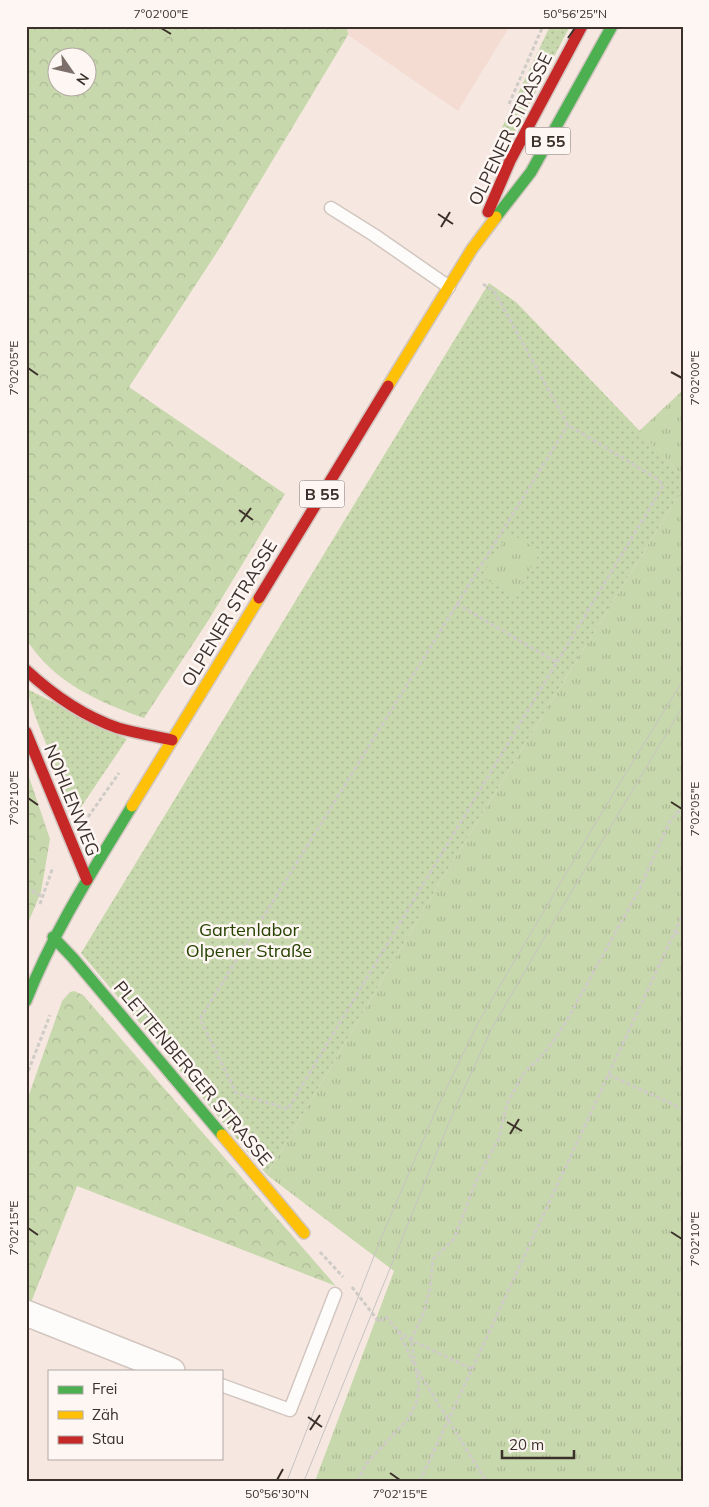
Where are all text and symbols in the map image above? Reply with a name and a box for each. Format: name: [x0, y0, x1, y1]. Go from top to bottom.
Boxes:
text: 7°02'00"E: [134, 6, 188, 21]
text: 50°56'25"N: [543, 6, 607, 21]
north arrow: [48, 48, 98, 98]
street label: OLPENER STRASSE: [463, 49, 557, 209]
text: N: [72, 70, 93, 89]
road number: B 55: [526, 128, 570, 154]
text: 7°02'05"E: [6, 341, 21, 395]
text: 7°02'00"E: [687, 351, 702, 405]
road number: B 55: [300, 480, 344, 508]
street label: OLPENER STRASSE: [176, 535, 282, 691]
street label: NOHLENWEG: [39, 741, 105, 859]
text: 7°02'10"E: [6, 771, 21, 825]
text: 7°02'05"E: [687, 782, 702, 836]
park label: Gartenlabor Olpener Straße: [186, 918, 312, 962]
street label: PLETTENBERGER STRASSE: [109, 976, 277, 1170]
text: 7°02'15"E: [6, 1201, 21, 1255]
text: 7°02'10"E: [687, 1212, 702, 1266]
legend: [48, 1370, 222, 1460]
text: Frei: [92, 1379, 117, 1398]
text: Zäh: [92, 1405, 119, 1424]
scale bar: [502, 1427, 574, 1459]
text: Stau: [92, 1429, 124, 1448]
text: 20 m: [509, 1435, 544, 1454]
text: 50°56'30"N: [245, 1486, 309, 1501]
text: 7°02'15"E: [373, 1486, 427, 1501]

